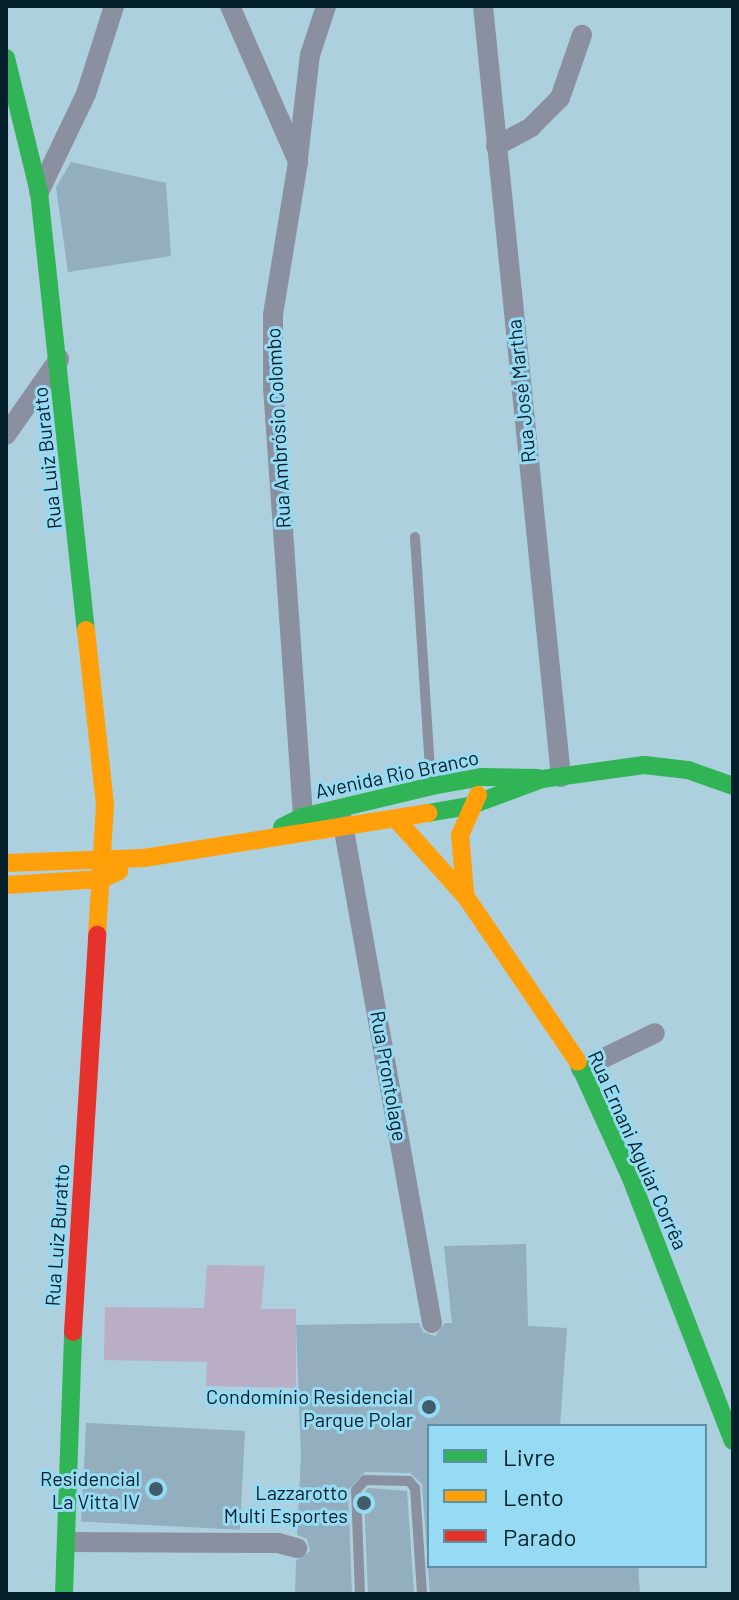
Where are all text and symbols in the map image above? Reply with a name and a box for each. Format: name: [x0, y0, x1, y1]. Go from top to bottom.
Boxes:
street label: Rua José Martha: [502, 318, 540, 464]
street label: Rua Ambrósio Colombo: [261, 327, 295, 529]
street label: Rua Luiz Buratto: [28, 386, 66, 530]
street label: Avenida Rio Branco: [313, 745, 481, 803]
street label: Rua Prontolage: [366, 1009, 412, 1143]
street label: Rua Ernani Aguiar Corrêa: [583, 1047, 693, 1253]
street label: Rua Luiz Buratto: [40, 1163, 74, 1307]
place label: Condomínio Residencial Parque Polar: [206, 1384, 413, 1431]
marker: Condomínio Residencial Parque Polar: [420, 1398, 438, 1416]
legend: [427, 1424, 707, 1568]
text: Livre: [503, 1442, 556, 1471]
place label: Residencial La Vitta IV: [40, 1466, 140, 1513]
marker: Residencial La Vitta IV: [147, 1480, 165, 1498]
place label: Lazzarotto Multi Esportes: [224, 1480, 348, 1527]
text: Lento: [503, 1482, 564, 1511]
marker: Lazzarotto Multi Esportes: [355, 1494, 373, 1512]
text: Parado: [503, 1522, 577, 1551]

